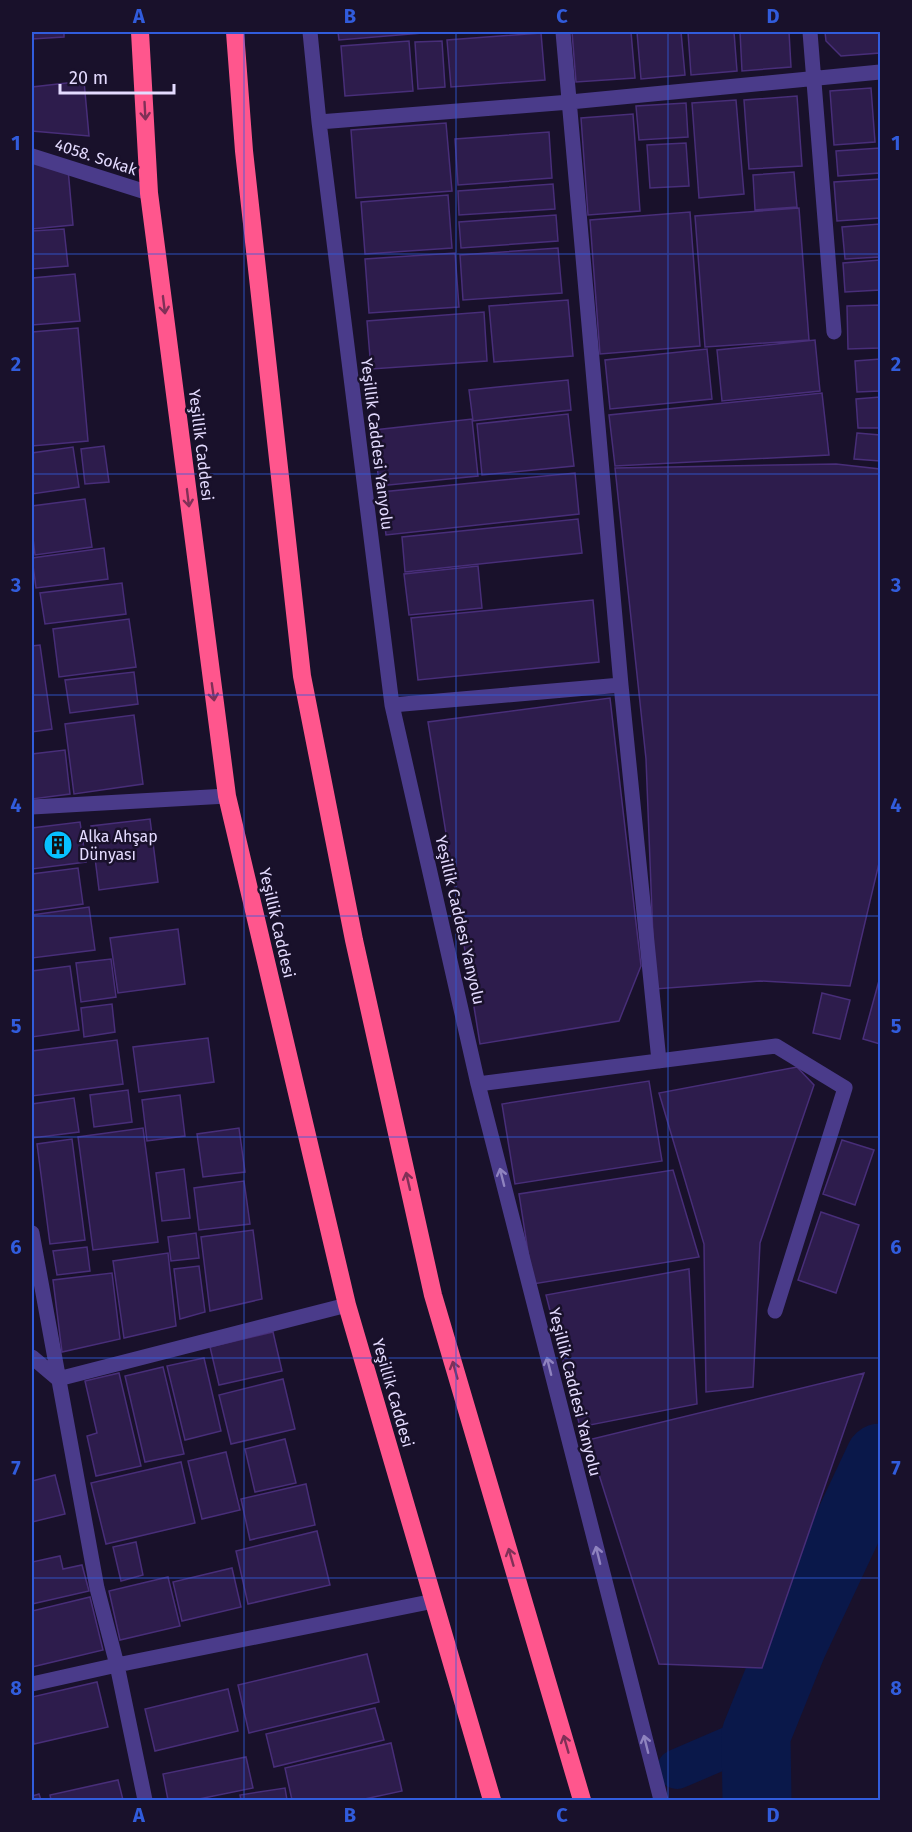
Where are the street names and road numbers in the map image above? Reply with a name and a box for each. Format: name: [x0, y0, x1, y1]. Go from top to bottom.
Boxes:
street label: 4058. Sokak: [53, 135, 140, 179]
street label: Yeşillik Caddesi Yanyolu: [356, 357, 397, 531]
street label: Yeşillik Caddesi: [184, 388, 217, 502]
street label: Yeşillik Caddesi Yanyolu: [430, 834, 489, 1007]
street label: Yeşillik Caddesi: [254, 866, 299, 980]
street label: Yeşillik Caddesi Yanyolu: [544, 1306, 605, 1479]
street label: Yeşillik Caddesi: [367, 1336, 418, 1450]

